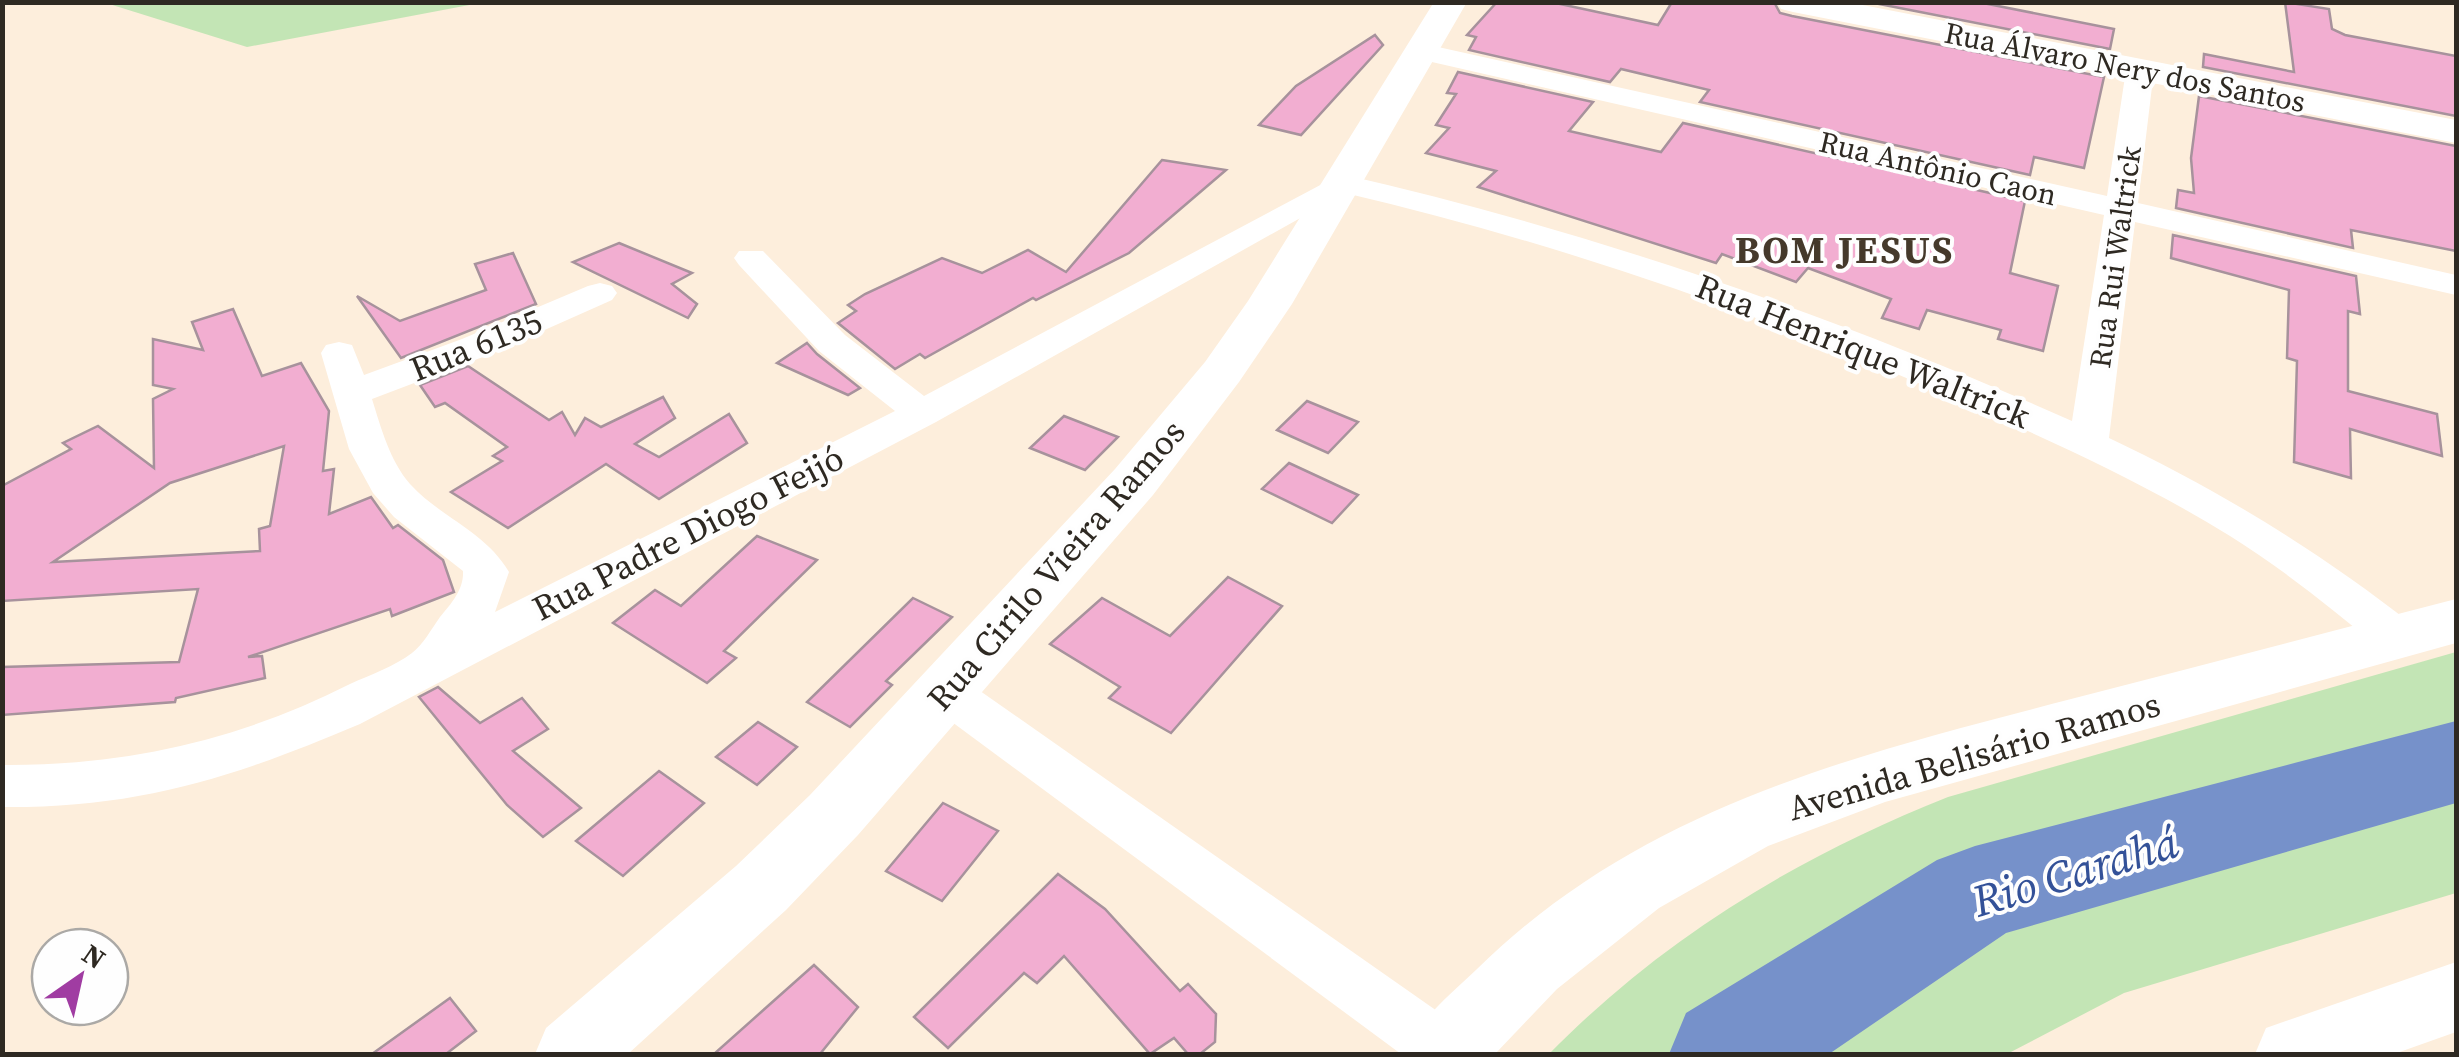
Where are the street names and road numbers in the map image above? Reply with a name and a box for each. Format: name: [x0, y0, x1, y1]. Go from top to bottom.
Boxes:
street label: Rua Álvaro Nery dos Santos: [1941, 12, 2309, 122]
street label: Rua Antônio Caon: [1815, 121, 2061, 215]
street label: Rua Rui Waltrick: [2079, 143, 2151, 371]
street label: Rua Henrique Waltrick: [1689, 262, 2038, 440]
street label: Rua 6135: [403, 297, 549, 393]
street label: Rua Cirilo Vieira Ramos: [916, 409, 1196, 721]
street label: Rua Padre Diogo Feijó: [524, 434, 852, 632]
street label: Avenida Belisário Ramos: [1782, 680, 2166, 832]

